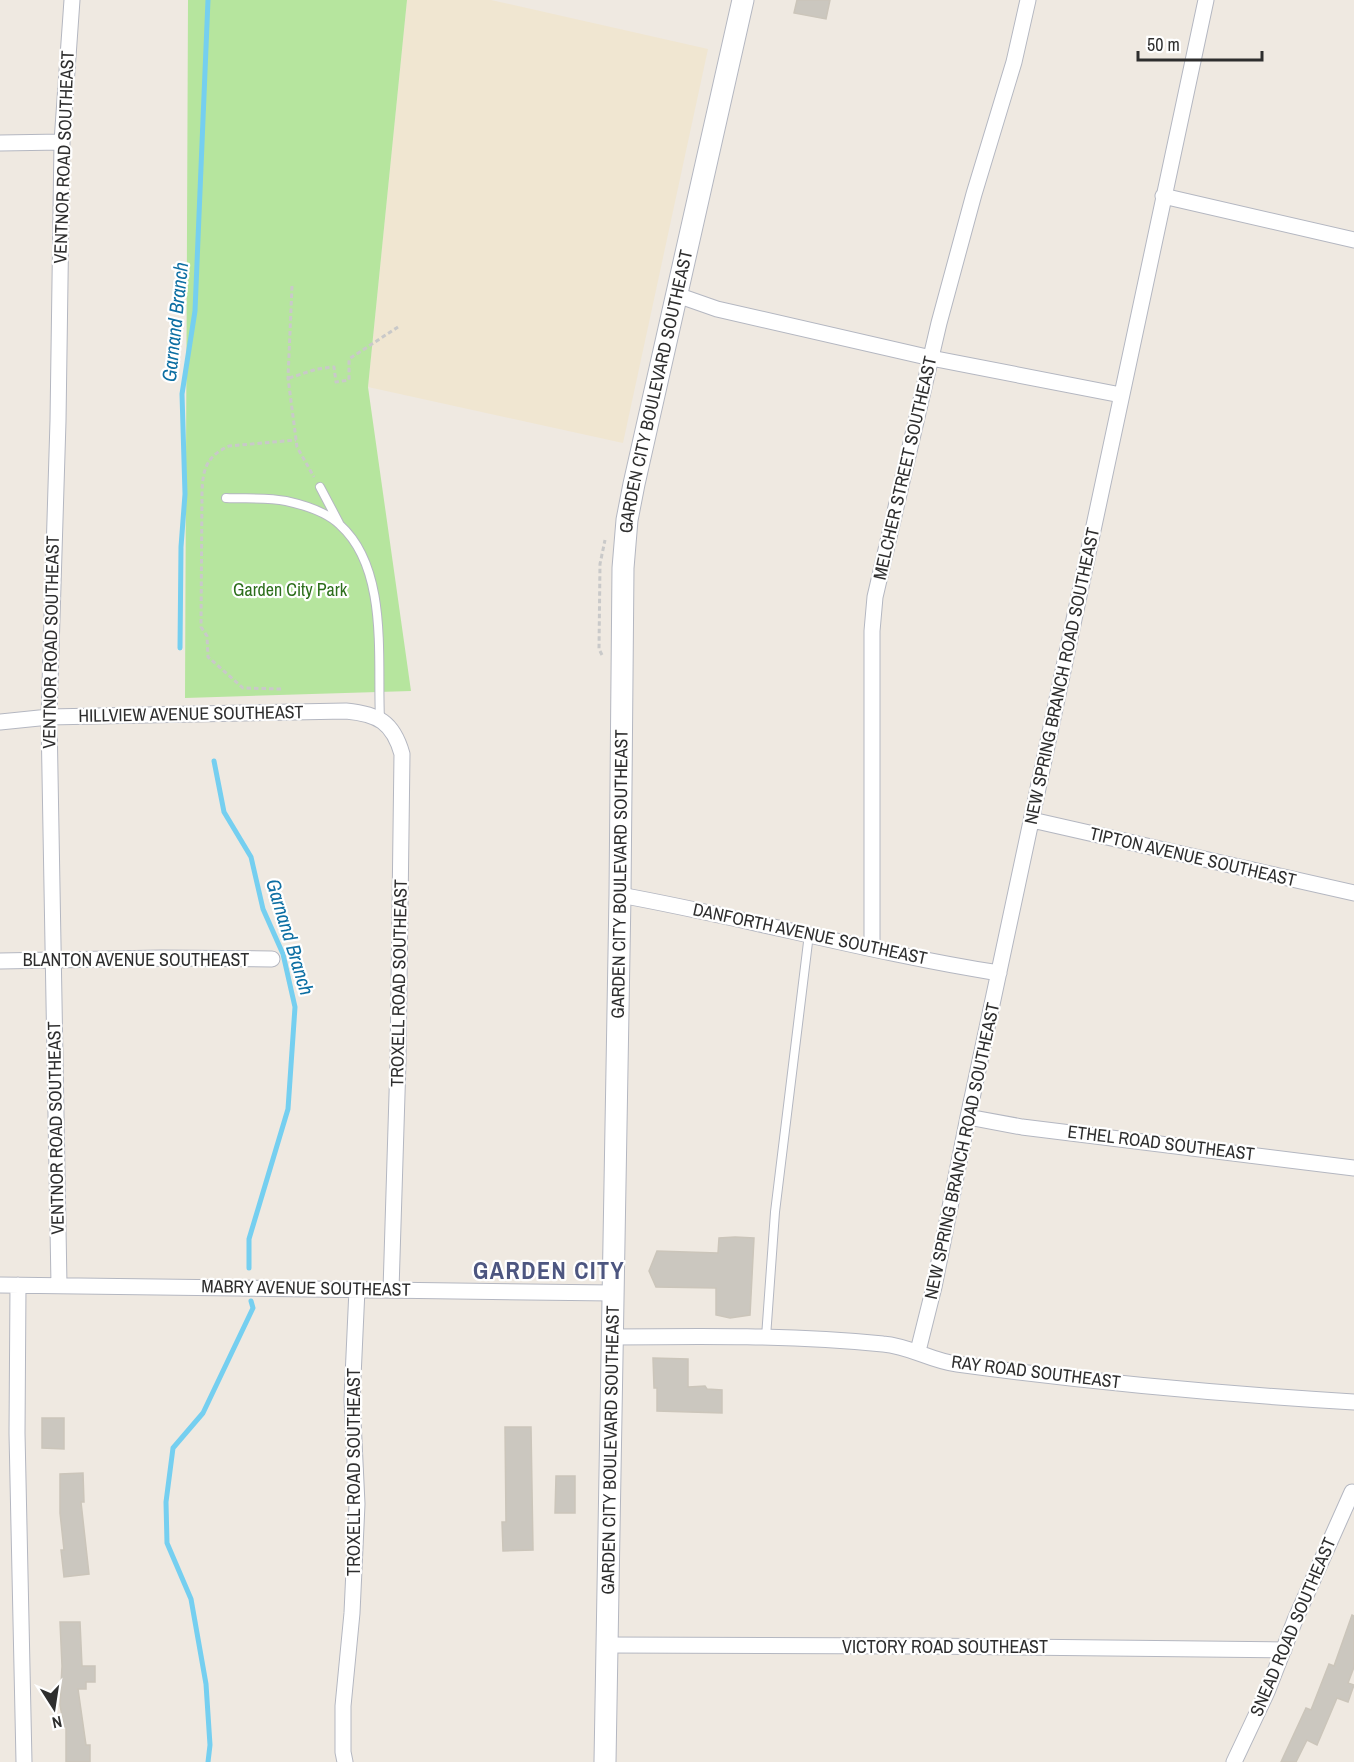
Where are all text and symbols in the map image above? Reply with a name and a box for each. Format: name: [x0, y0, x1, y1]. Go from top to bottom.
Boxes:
scale bar: [1138, 24, 1262, 62]
text: 50 m: [1147, 32, 1180, 57]
street label: VENTNOR ROAD SOUTHEAST: [47, 50, 80, 264]
street label: GARDEN CITY BOULEVARD SOUTHEAST: [613, 247, 698, 534]
water label: Garnand Branch: [155, 261, 194, 383]
street label: MELCHER STREET SOUTHEAST: [867, 354, 942, 582]
street label: NEW SPRING BRANCH ROAD SOUTHEAST: [1018, 525, 1105, 827]
street label: VENTNOR ROAD SOUTHEAST: [36, 535, 65, 749]
park label: Garden City Park: [233, 577, 348, 602]
street label: HILLVIEW AVENUE SOUTHEAST: [78, 699, 304, 728]
street label: GARDEN CITY BOULEVARD SOUTHEAST: [605, 729, 634, 1019]
street label: TIPTON AVENUE SOUTHEAST: [1087, 821, 1299, 892]
water label: Garnand Branch: [260, 875, 321, 998]
street label: TROXELL ROAD SOUTHEAST: [384, 879, 413, 1087]
street label: DANFORTH AVENUE SOUTHEAST: [691, 896, 930, 971]
street label: BLANTON AVENUE SOUTHEAST: [23, 947, 249, 972]
street label: NEW SPRING BRANCH ROAD SOUTHEAST: [918, 1000, 1005, 1302]
street label: VENTNOR ROAD SOUTHEAST: [41, 1021, 70, 1235]
street label: ETHEL ROAD SOUTHEAST: [1066, 1119, 1256, 1166]
district label: GARDEN CITY: [473, 1254, 625, 1286]
street label: MABRY AVENUE SOUTHEAST: [201, 1273, 411, 1302]
street label: GARDEN CITY BOULEVARD SOUTHEAST: [595, 1305, 625, 1595]
street label: RAY ROAD SOUTHEAST: [950, 1349, 1122, 1394]
street label: TROXELL ROAD SOUTHEAST: [341, 1368, 366, 1576]
street label: SNEAD ROAD SOUTHEAST: [1244, 1534, 1342, 1720]
street label: VICTORY ROAD SOUTHEAST: [842, 1634, 1048, 1659]
north arrow: [24, 1678, 84, 1738]
text: N: [50, 1711, 64, 1734]

